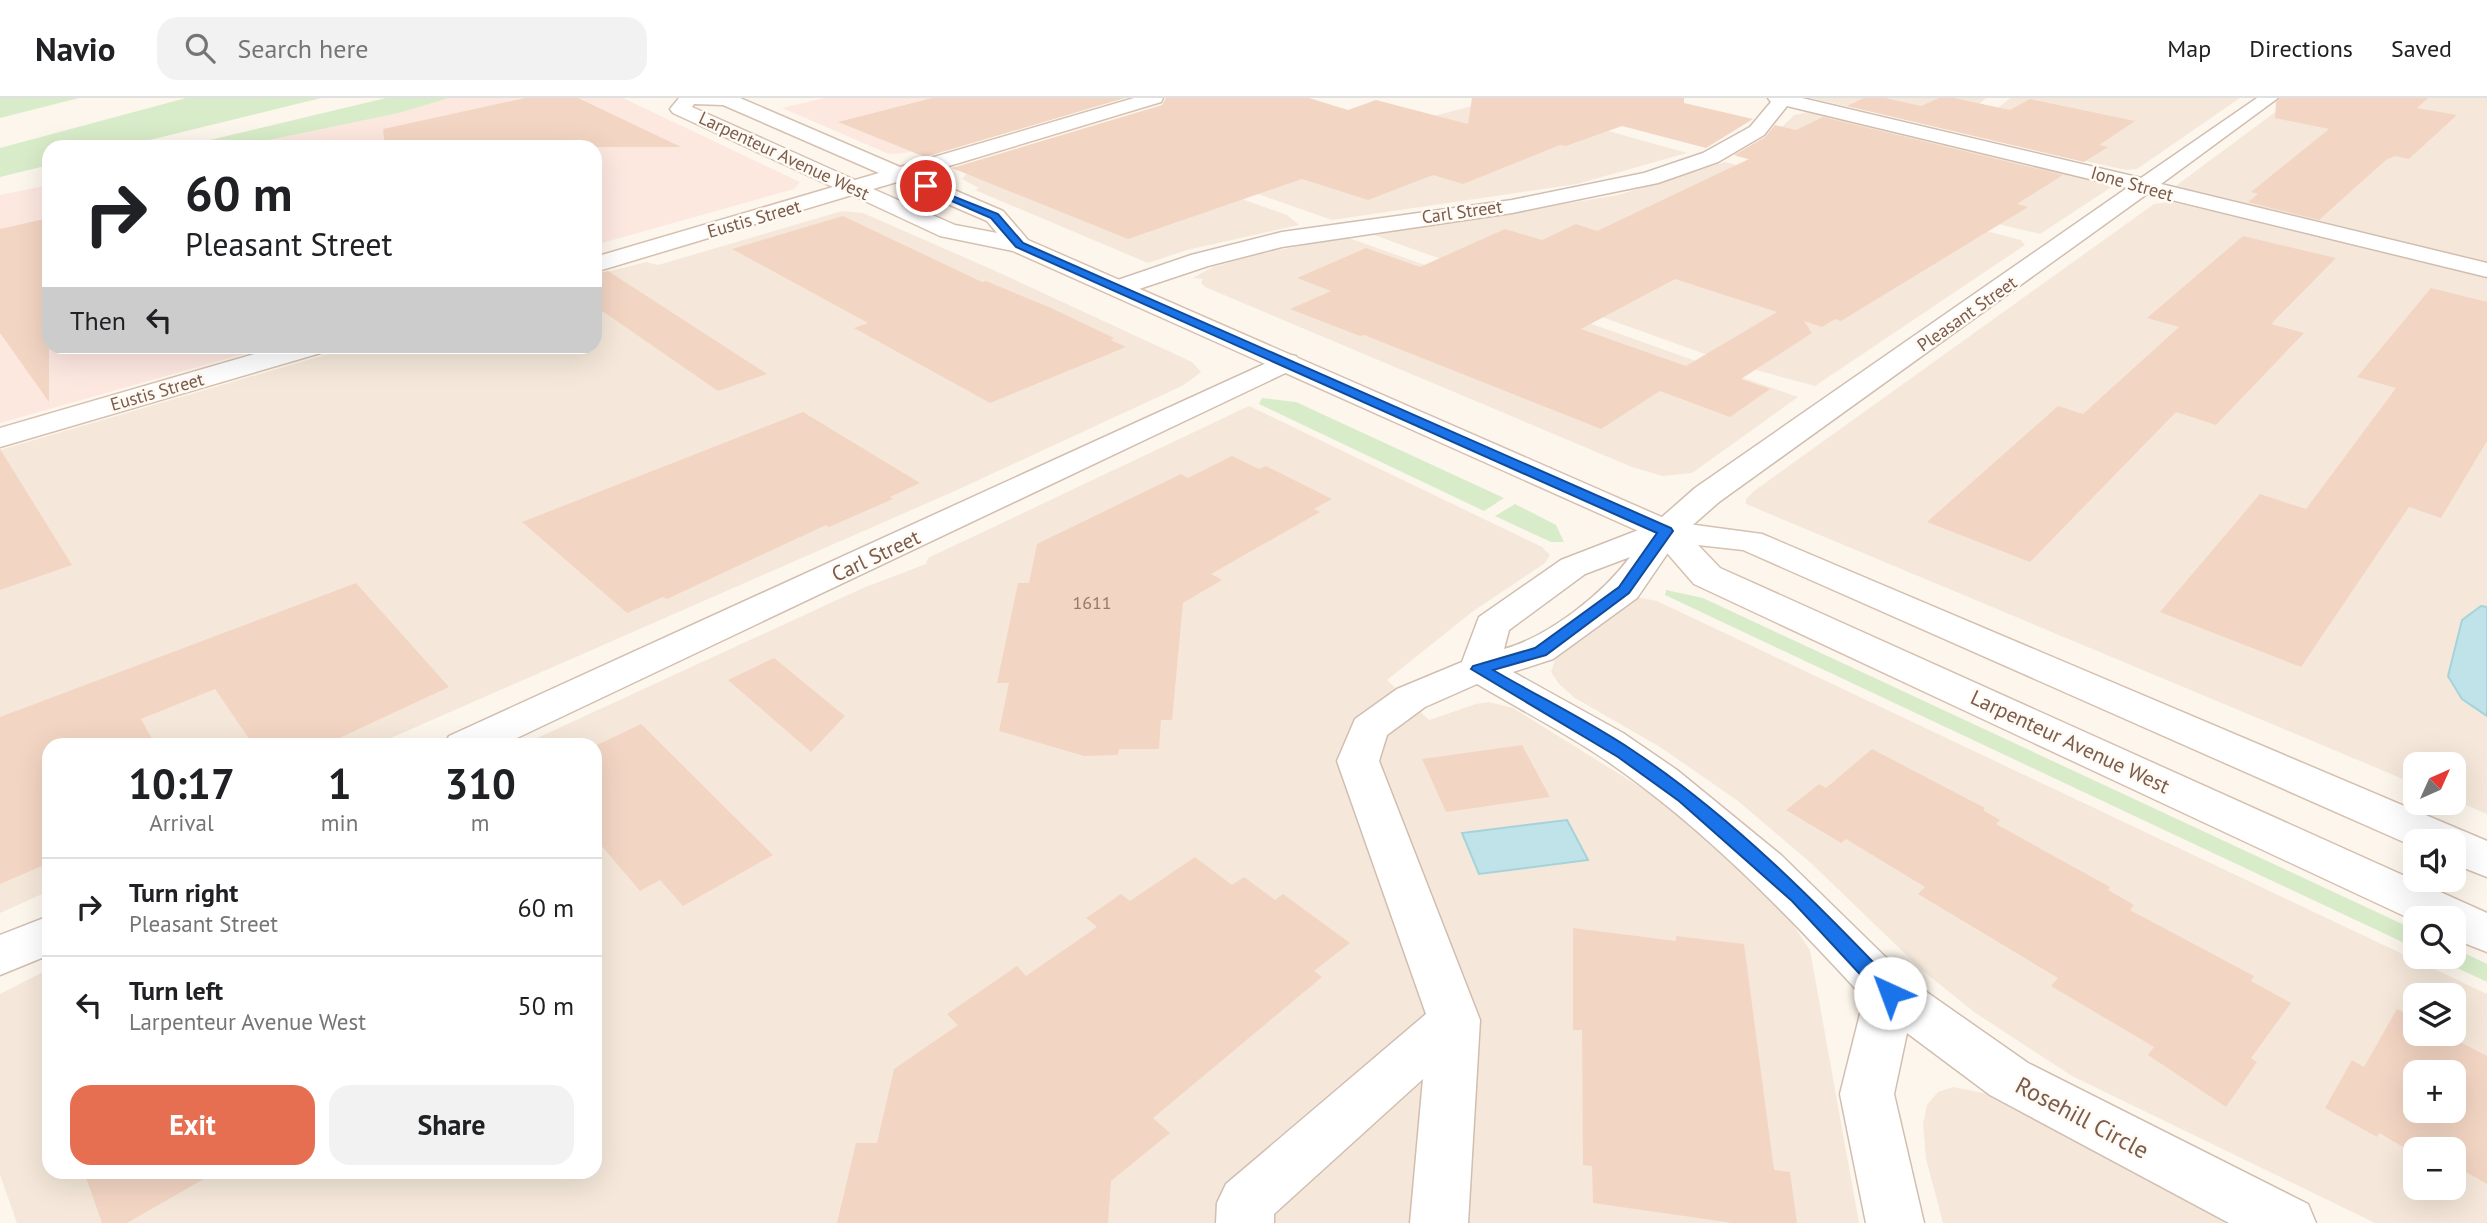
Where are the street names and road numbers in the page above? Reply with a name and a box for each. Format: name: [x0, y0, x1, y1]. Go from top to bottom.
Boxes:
street label: Larpenteur Avenue West: [695, 106, 873, 205]
street label: Ione Street: [2088, 161, 2176, 206]
street label: Eustis Street: [704, 194, 803, 243]
street label: Carl Street: [1420, 194, 1504, 229]
street label: Pleasant Street: [1912, 271, 2021, 356]
street label: Eustis Street: [107, 367, 206, 416]
street label: Carl Street: [827, 523, 924, 588]
street label: Larpenteur Avenue West: [1966, 684, 2174, 800]
street label: Rosehill Circle: [2010, 1069, 2154, 1166]

